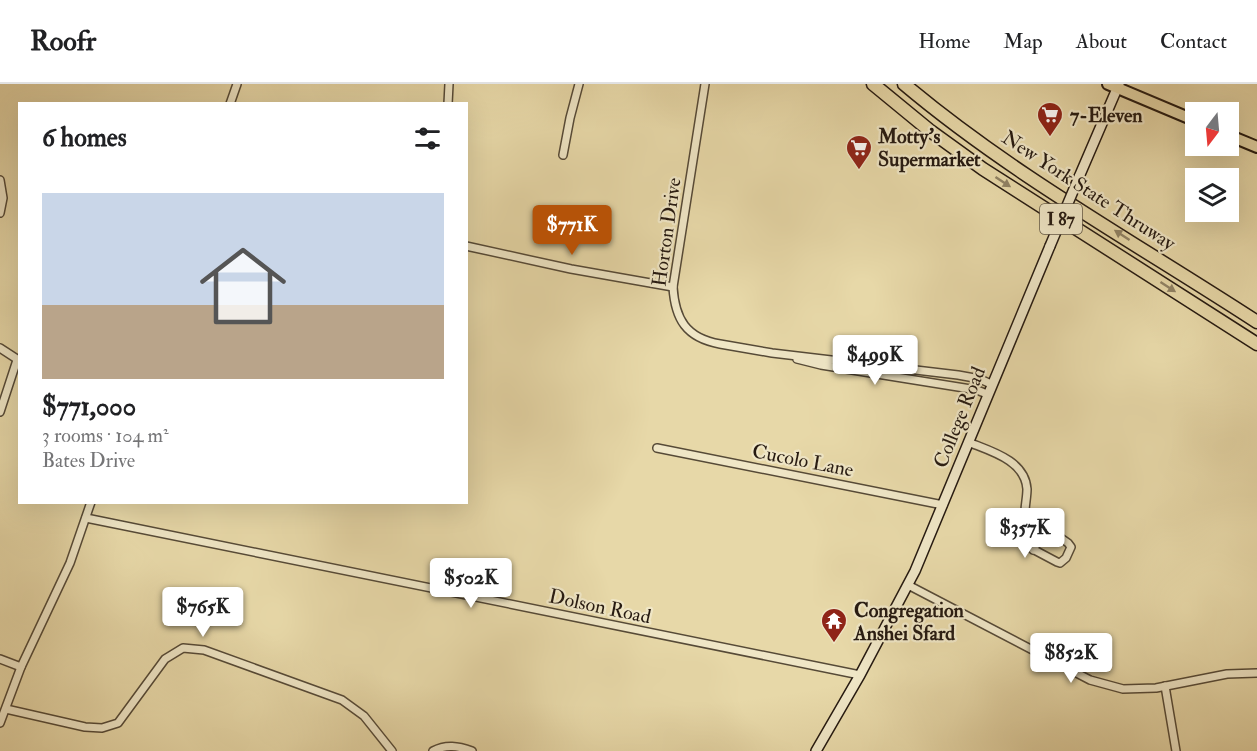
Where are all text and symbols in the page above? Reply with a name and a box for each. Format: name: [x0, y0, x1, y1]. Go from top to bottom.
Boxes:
text: Roofr: [30, 24, 96, 59]
text: Home: [918, 28, 970, 55]
text: Map: [1003, 28, 1043, 55]
text: About: [1076, 28, 1127, 55]
text: Contact: [1160, 28, 1227, 55]
supermarket icon: 7-Eleven: [1035, 100, 1065, 138]
north arrow: [1185, 102, 1239, 156]
map controls: [1185, 102, 1239, 222]
place label: 7-Eleven: [1070, 103, 1143, 128]
text: 6 homes: [42, 122, 127, 154]
icon: filters: [411, 122, 444, 155]
place label: Motty's Supermarket: [877, 124, 981, 173]
street label: New York State Thruway: [997, 125, 1181, 257]
supermarket icon: Motty's Supermarket: [844, 133, 874, 171]
button: layers: [1185, 168, 1239, 222]
street label: Horton Drive: [646, 176, 686, 288]
one-way arrow: [995, 176, 1011, 188]
road number: I 87: [1040, 204, 1082, 234]
pin: $771K: [530, 205, 614, 256]
text: $771K: [547, 212, 597, 237]
one-way arrow: [1114, 230, 1130, 241]
icon: home: [189, 232, 297, 340]
one-way arrow: [1160, 281, 1176, 292]
pin: $499K: [833, 335, 917, 386]
text: $499K: [847, 342, 903, 367]
street label: College Road: [928, 363, 991, 471]
text: $771,000: [42, 391, 136, 423]
text: 3 rooms · 104 m²: [42, 423, 169, 448]
street label: Cucolo Lane: [750, 438, 856, 483]
text: Bates Drive: [42, 448, 135, 473]
pin: $357K: [983, 508, 1067, 559]
text: $357K: [1000, 515, 1050, 540]
pin: $502K: [429, 558, 513, 609]
text: $502K: [444, 565, 498, 590]
street label: Dolson Road: [547, 583, 653, 630]
pin: $765K: [161, 587, 245, 638]
text: $765K: [176, 594, 230, 619]
place label: Congregation Anshei Sfard: [853, 598, 965, 646]
temple icon: Congregation Anshei Sfard: [819, 606, 849, 644]
pin: $852K: [1029, 633, 1113, 684]
text: $852K: [1044, 640, 1098, 665]

